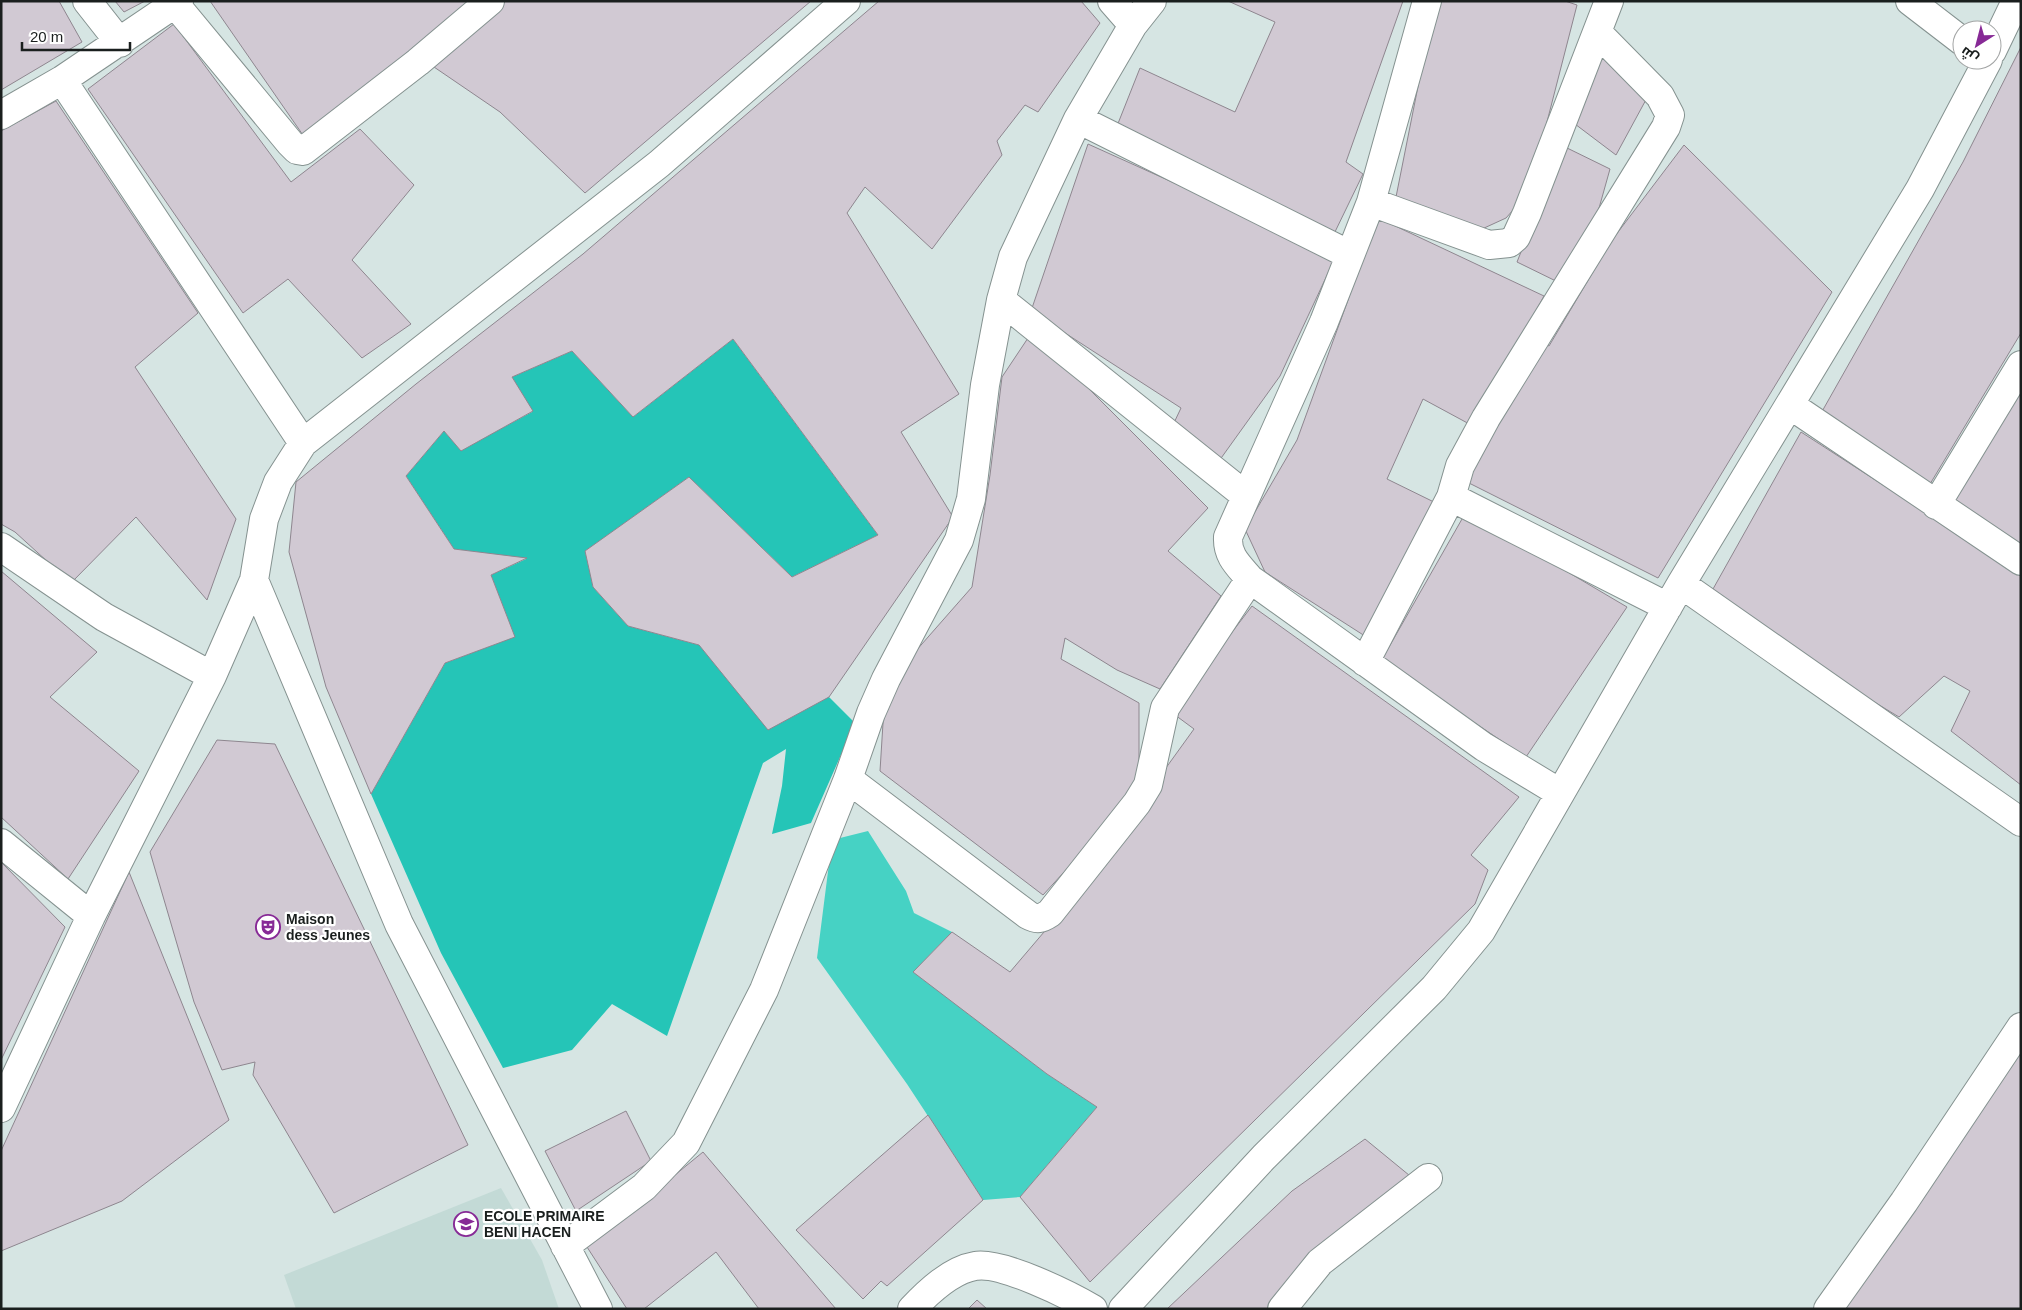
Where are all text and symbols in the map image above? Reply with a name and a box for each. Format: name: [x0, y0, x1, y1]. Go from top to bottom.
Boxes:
scale bar: [22, 20, 130, 52]
north arrow: [1952, 20, 2002, 70]
text: 20 m: [30, 28, 63, 45]
text: ش: [1957, 43, 1982, 67]
place label: Maison dess Jeunes: [286, 911, 370, 943]
theatre icon: Maison dess Jeunes: [255, 914, 281, 940]
place label: ECOLE PRIMAIRE BENI HACEN: [484, 1208, 605, 1240]
school or university icon: ECOLE PRIMAIRE BENI HACEN: [453, 1211, 479, 1237]

